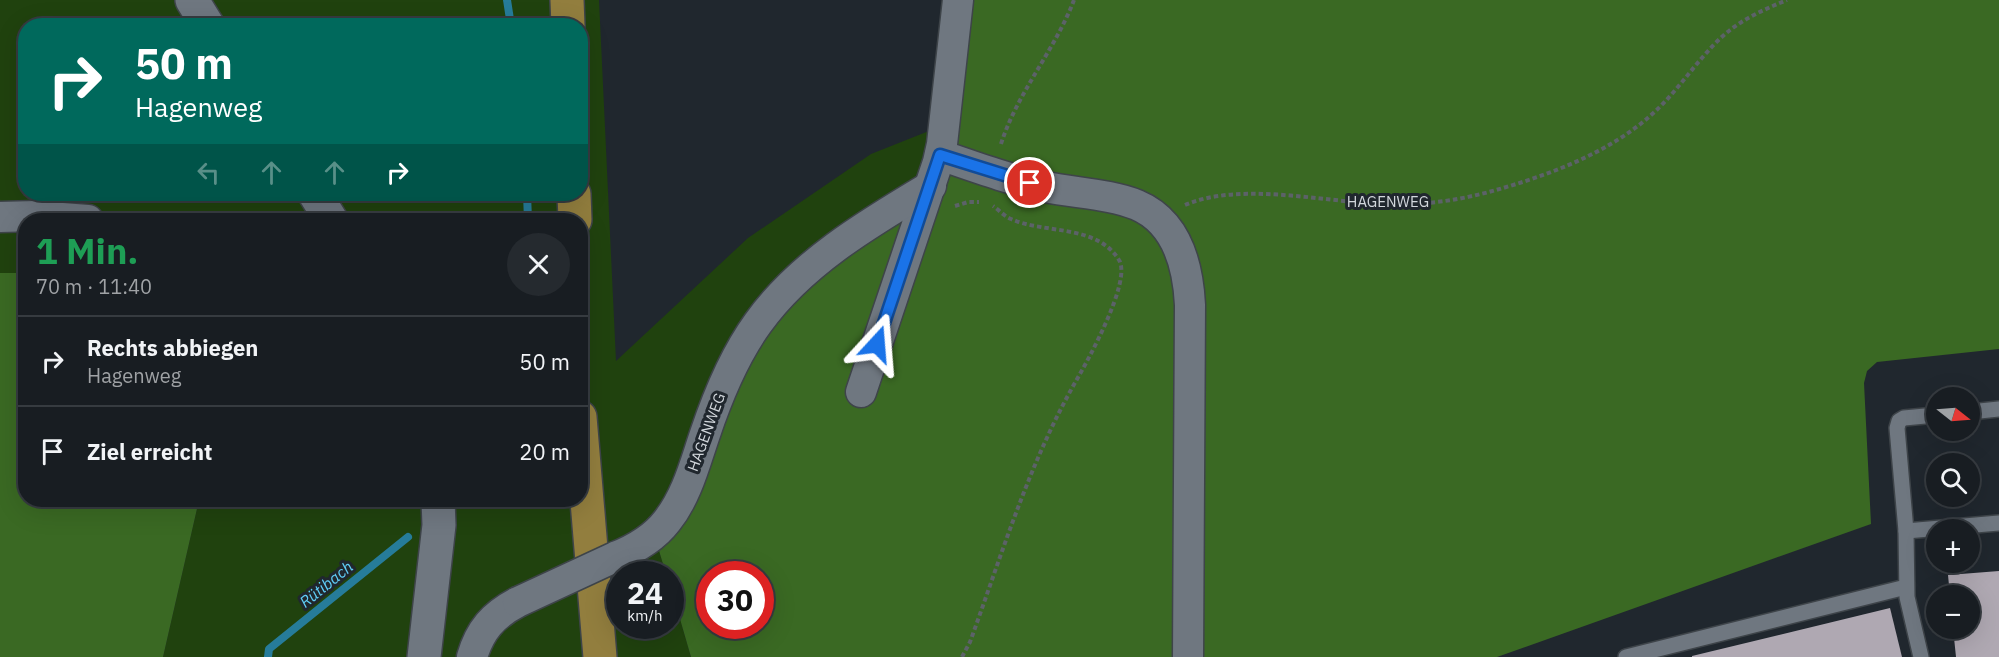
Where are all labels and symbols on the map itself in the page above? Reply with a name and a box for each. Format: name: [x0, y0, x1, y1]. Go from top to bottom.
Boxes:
pin: [1004, 157, 1055, 208]
street label: HAGENWEG: [1347, 192, 1429, 211]
position arrow: [845, 312, 909, 376]
north arrow: [1926, 387, 1980, 441]
street label: HAGENWEG: [683, 390, 729, 474]
water label: Rütibach: [295, 556, 357, 612]
speed limit sign: 30: [696, 561, 774, 639]

